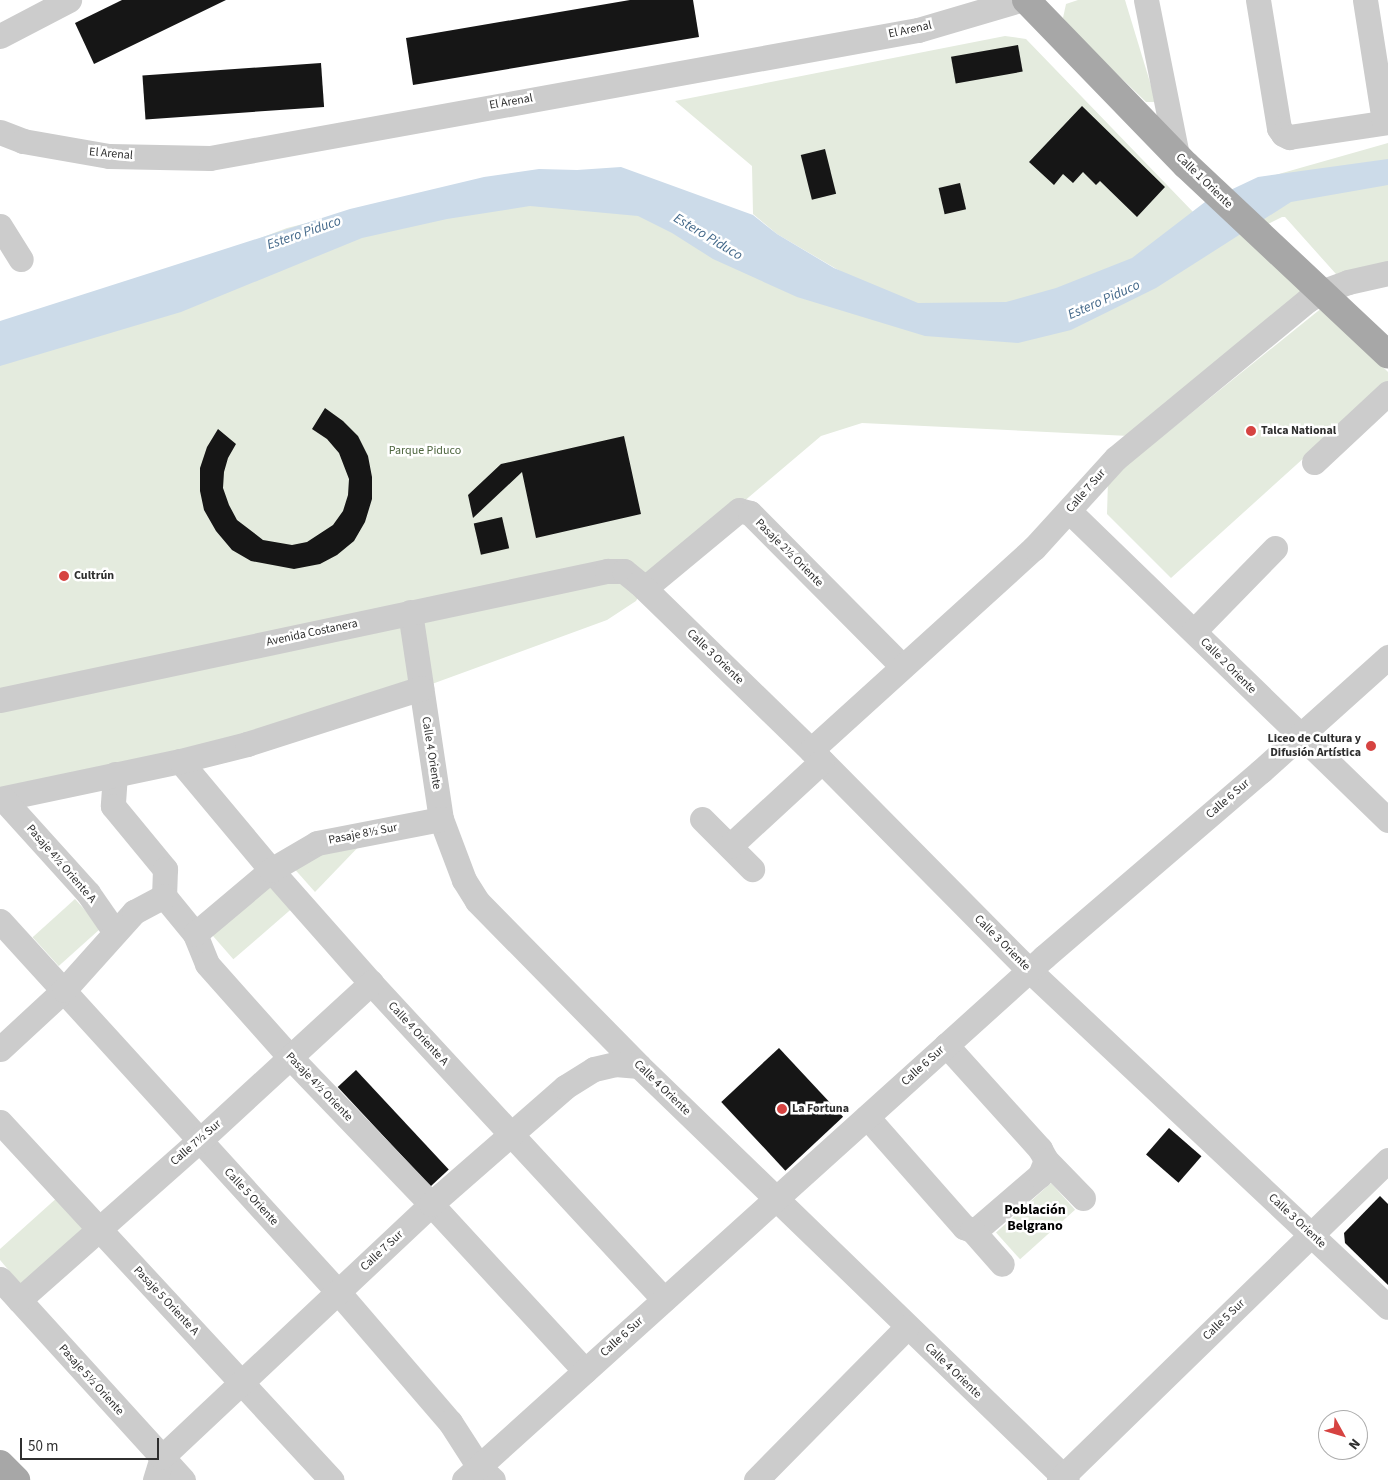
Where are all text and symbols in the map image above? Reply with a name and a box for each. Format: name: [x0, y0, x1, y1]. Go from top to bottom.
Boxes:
street label: El Arenal: [887, 18, 933, 42]
street label: El Arenal: [488, 91, 534, 113]
street label: El Arenal: [88, 145, 134, 163]
street label: Calle 1 Oriente: [1173, 150, 1235, 212]
water label: Estero Piduco: [671, 210, 745, 264]
water label: Estero Piduco: [265, 212, 343, 254]
water label: Estero Piduco: [1065, 277, 1143, 323]
place label: Talca National: [1261, 424, 1336, 438]
marker: Talca National: [1245, 425, 1257, 437]
park label: Parque Piduco: [389, 444, 461, 458]
street label: Calle 7 Sur: [1063, 466, 1109, 516]
street label: Pasaje 2½ Oriente: [752, 516, 826, 590]
place label: Cultrún: [74, 569, 114, 583]
marker: Cultrún: [58, 570, 70, 582]
street label: Avenida Costanera: [265, 616, 359, 650]
street label: Calle 3 Oriente: [684, 626, 746, 688]
street label: Calle 2 Oriente: [1197, 635, 1259, 697]
street label: Calle 4 Oriente: [418, 716, 444, 790]
place label: Liceo de Cultura y Difusión Artística: [1267, 732, 1361, 760]
marker: Liceo de Cultura y Difusión Artística: [1365, 740, 1377, 752]
street label: Calle 6 Sur: [1203, 776, 1253, 822]
street label: Pasaje 8½ Sur: [327, 820, 399, 848]
street label: Pasaje 4½ Oriente A: [23, 822, 99, 906]
street label: Calle 3 Oriente: [971, 912, 1033, 974]
street label: Calle 4 Oriente A: [385, 999, 451, 1069]
street label: Calle 6 Sur: [899, 1043, 947, 1089]
street label: Pasaje 4½ Oriente: [282, 1050, 356, 1124]
street label: Calle 4 Oriente: [631, 1057, 693, 1119]
place label: La Fortuna: [792, 1102, 849, 1116]
marker: La Fortuna: [776, 1103, 788, 1115]
street label: Calle 7½ Sur: [168, 1117, 224, 1169]
street label: Calle 5 Oriente: [221, 1165, 281, 1229]
street label: Calle 3 Oriente: [1265, 1191, 1329, 1251]
district label: Población Belgrano: [1004, 1202, 1066, 1234]
street label: Calle 7 Sur: [358, 1228, 406, 1274]
street label: Pasaje 5 Oriente A: [130, 1263, 202, 1339]
street label: Calle 5 Sur: [1200, 1296, 1248, 1344]
street label: Calle 6 Sur: [598, 1314, 646, 1360]
street label: Calle 4 Oriente: [922, 1340, 984, 1402]
street label: Pasaje 5½ Oriente: [55, 1342, 127, 1418]
north arrow: [1318, 1410, 1368, 1460]
scale bar: [22, 1428, 161, 1460]
text: N: [1343, 1434, 1365, 1454]
text: 50 m: [28, 1436, 58, 1457]

